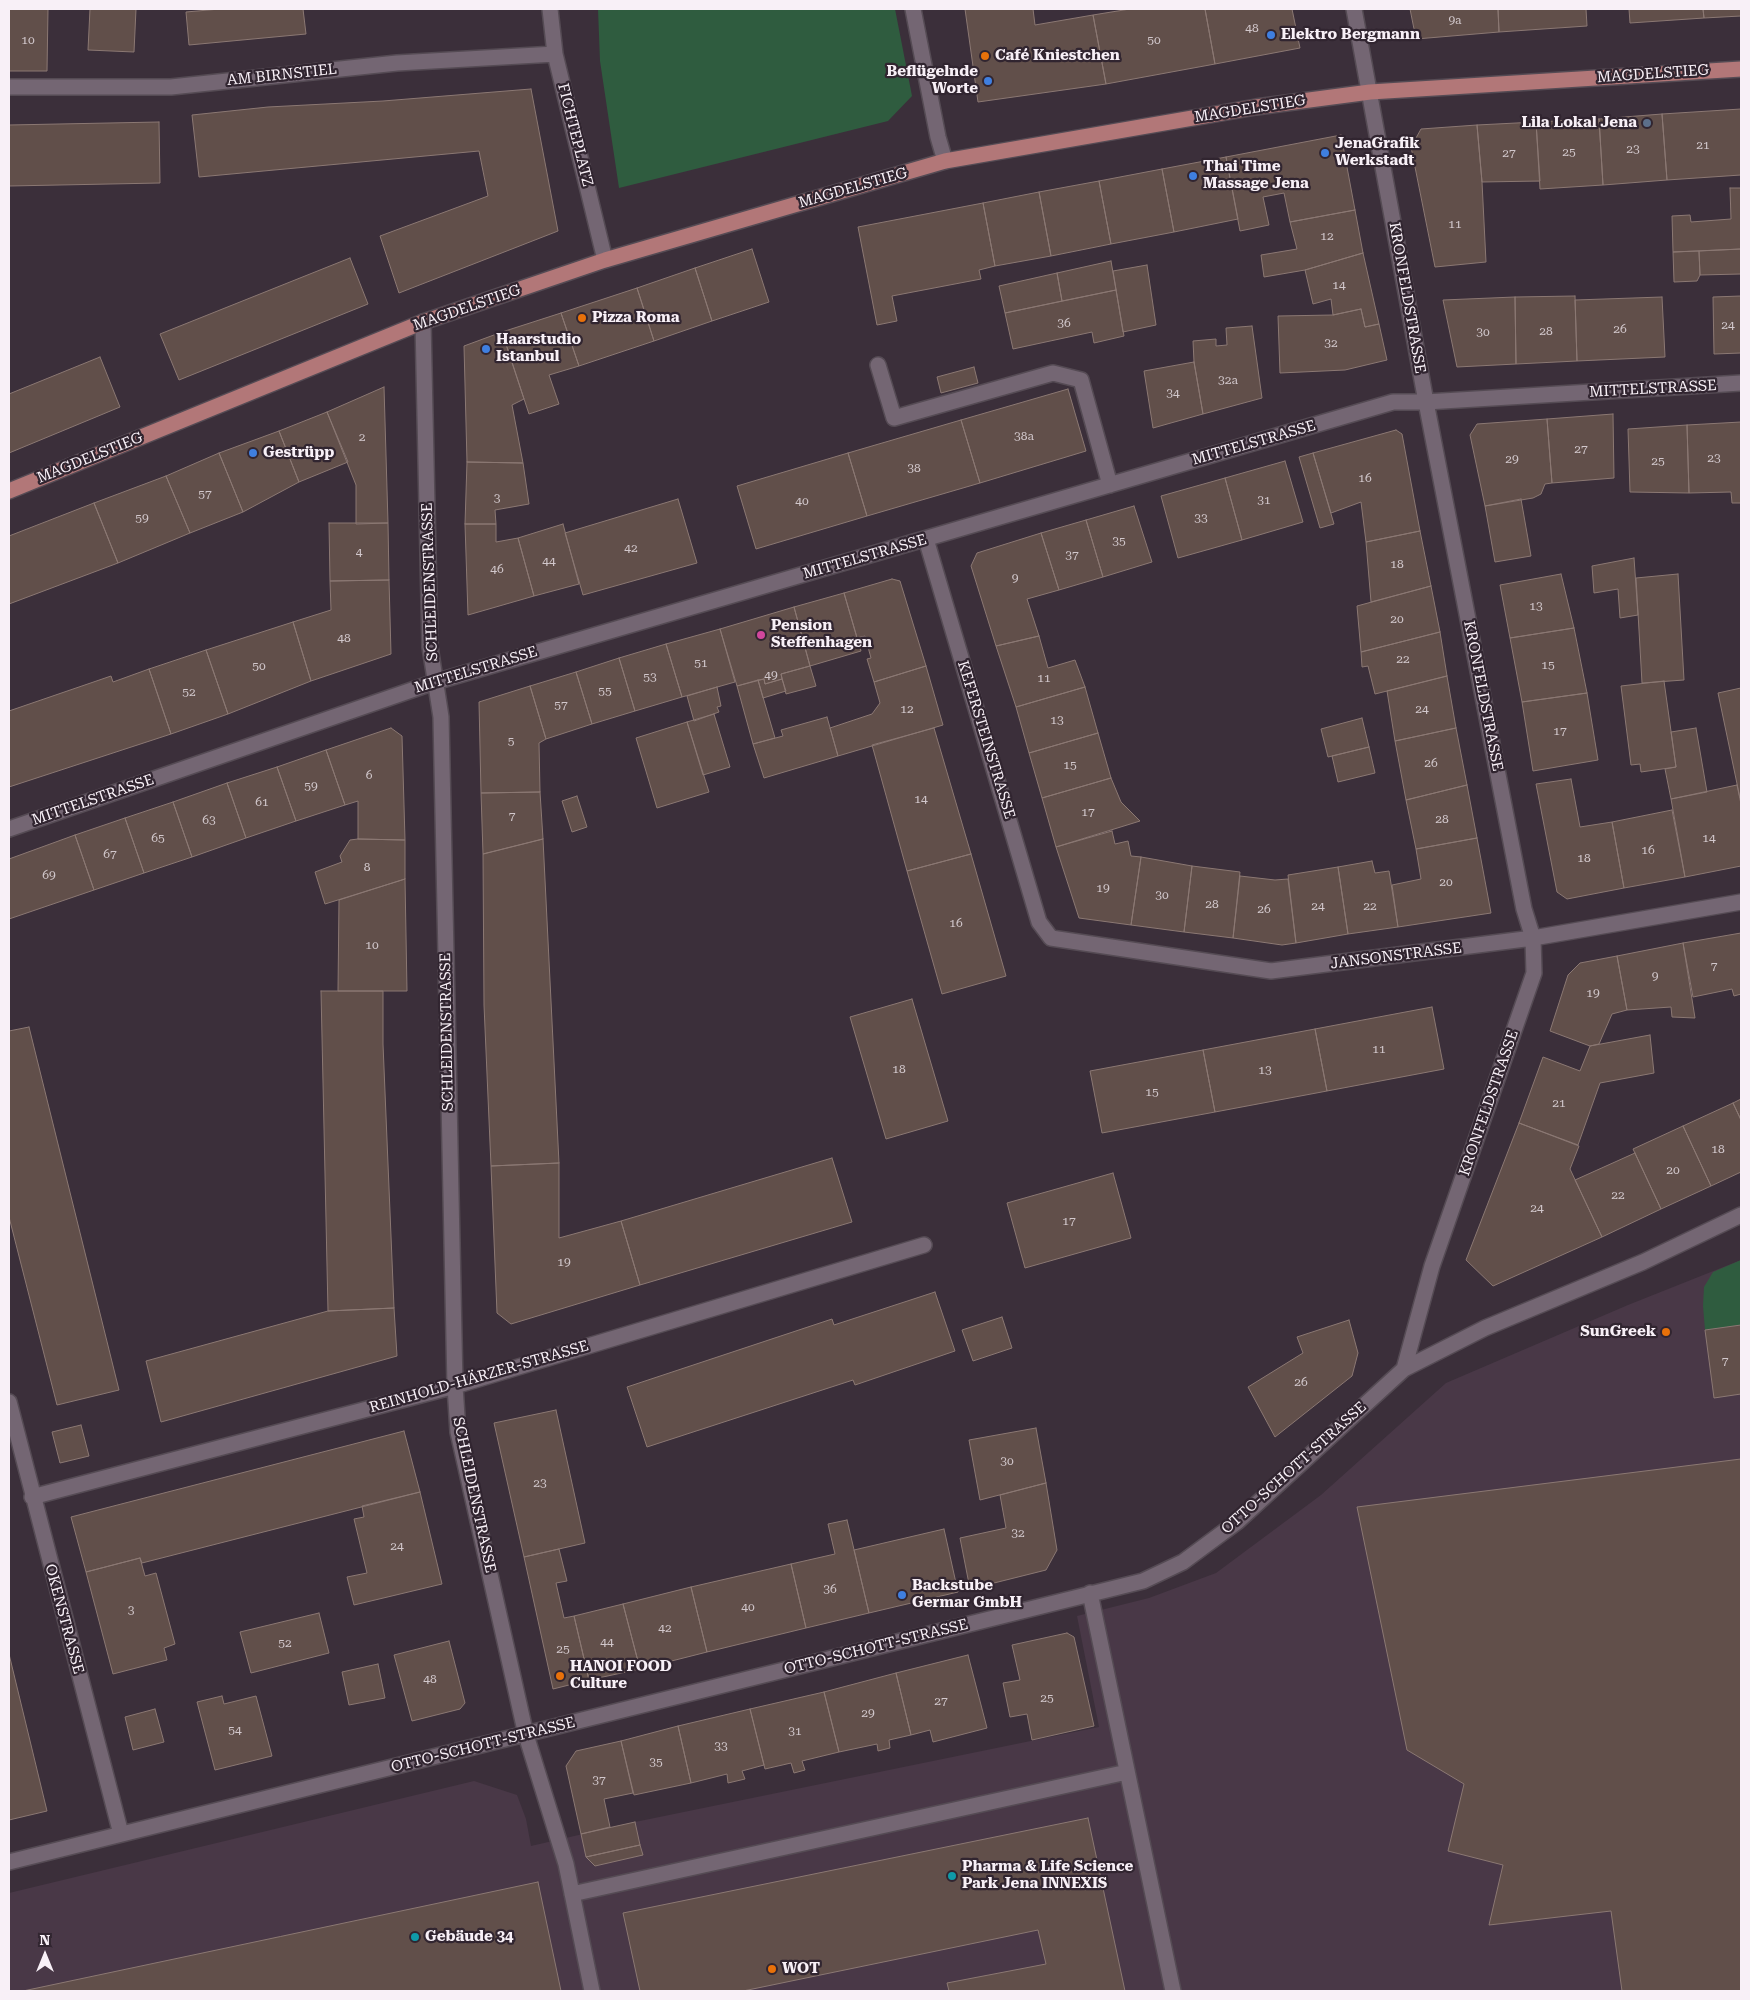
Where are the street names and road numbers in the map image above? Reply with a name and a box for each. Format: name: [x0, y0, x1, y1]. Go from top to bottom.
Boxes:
street label: AM BIRNSTIEL: [226, 60, 338, 90]
street label: MAGDELSTIEG: [1596, 61, 1710, 87]
street label: FICHTEPLATZ: [553, 82, 597, 188]
street label: MAGDELSTIEG: [1193, 91, 1307, 127]
street label: MAGDELSTIEG: [796, 164, 910, 212]
street label: KRONFELDSTRASSE: [1385, 221, 1429, 375]
street label: MAGDELSTIEG: [411, 281, 523, 335]
street label: MITTELSTRASSE: [1589, 377, 1717, 401]
street label: MITTELSTRASSE: [1190, 417, 1318, 469]
street label: MAGDELSTIEG: [35, 429, 145, 487]
street label: SCHLEIDENSTRASSE: [418, 502, 442, 662]
street label: MITTELSTRASSE: [801, 531, 929, 583]
street label: KRONFELDSTRASSE: [1460, 619, 1506, 773]
street label: MITTELSTRASSE: [412, 643, 540, 697]
street label: KEFERSTEINSTRASSE: [953, 659, 1019, 821]
street label: MITTELSTRASSE: [30, 771, 156, 829]
street label: JANSONSTRASSE: [1329, 939, 1463, 973]
street label: SCHLEIDENSTRASSE: [437, 952, 457, 1112]
street label: KRONFELDSTRASSE: [1456, 1028, 1522, 1178]
street label: REINHOLD-HÄRZER-STRASSE: [367, 1337, 591, 1417]
street label: OTTO-SCHOTT-STRASSE: [1218, 1398, 1370, 1538]
street label: SCHLEIDENSTRASSE: [449, 1415, 499, 1575]
street label: OKENSTRASSE: [41, 1562, 87, 1676]
street label: OTTO-SCHOTT-STRASSE: [782, 1615, 970, 1679]
street label: OTTO-SCHOTT-STRASSE: [389, 1713, 577, 1777]

